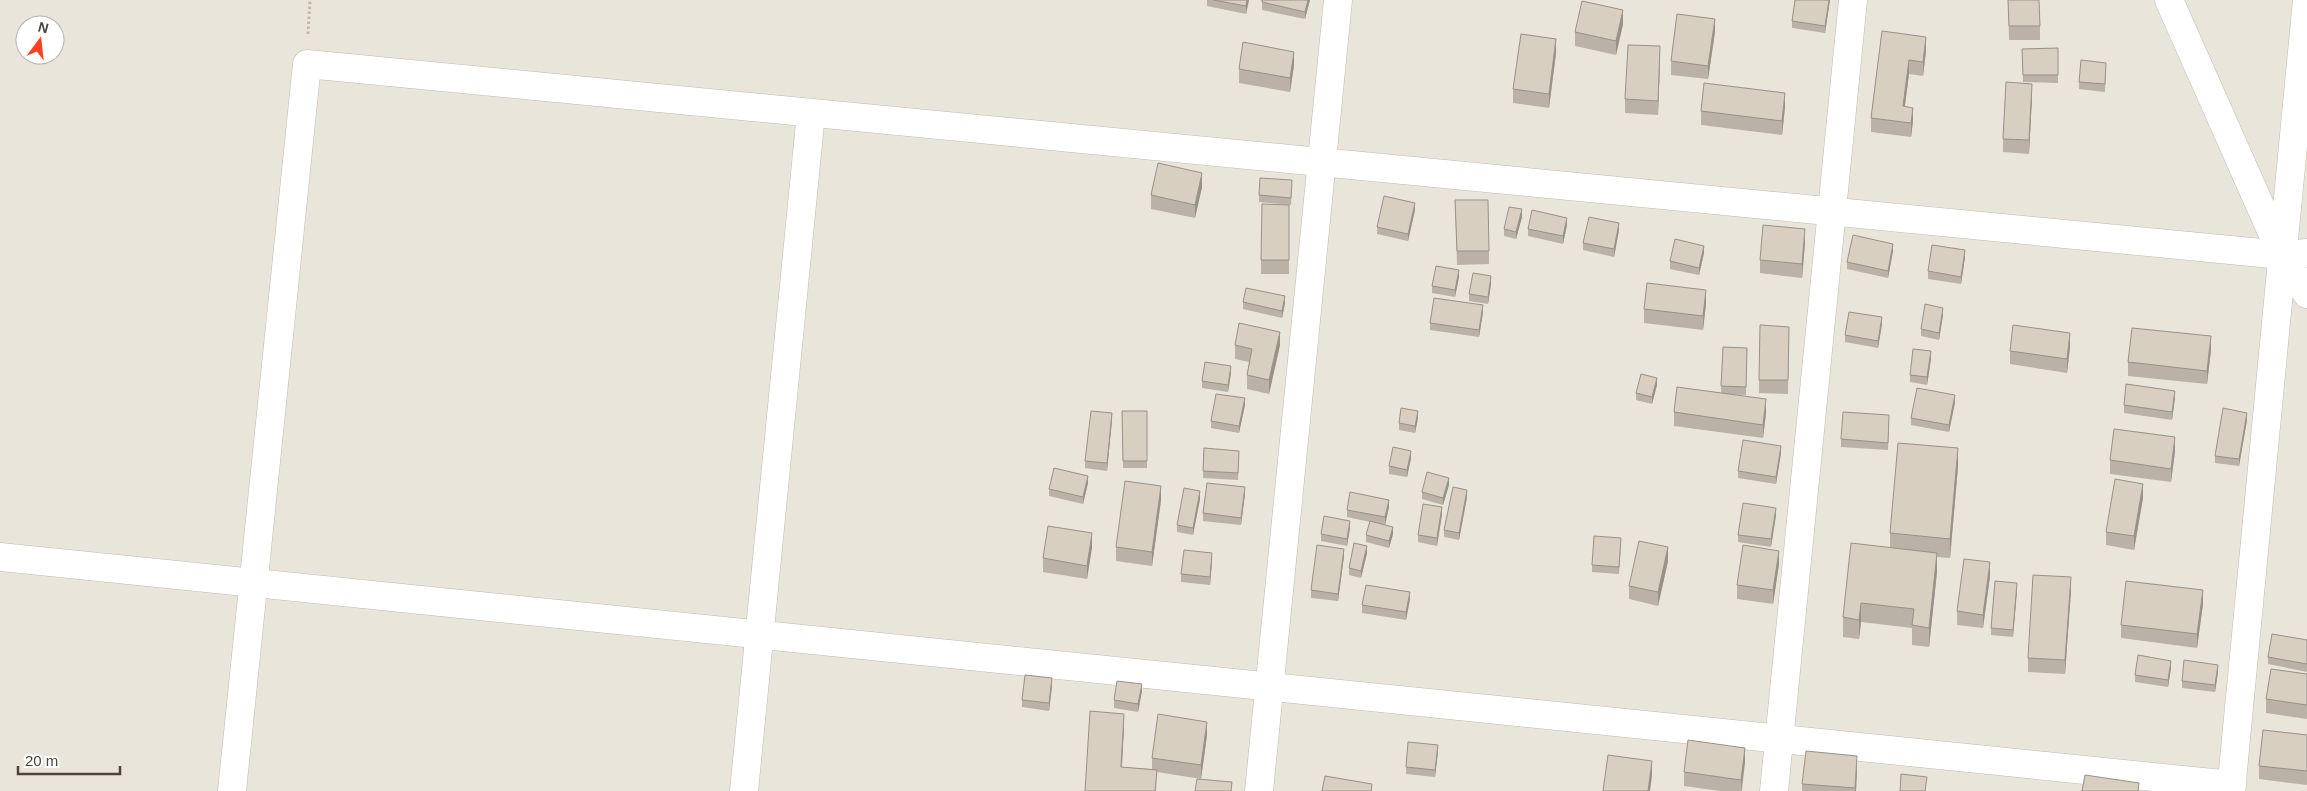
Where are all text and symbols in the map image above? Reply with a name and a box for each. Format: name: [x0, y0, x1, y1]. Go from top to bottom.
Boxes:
north arrow: [15, 15, 65, 65]
text: N: [36, 18, 50, 36]
scale bar: [18, 744, 120, 776]
text: 20 m: [25, 752, 58, 769]

